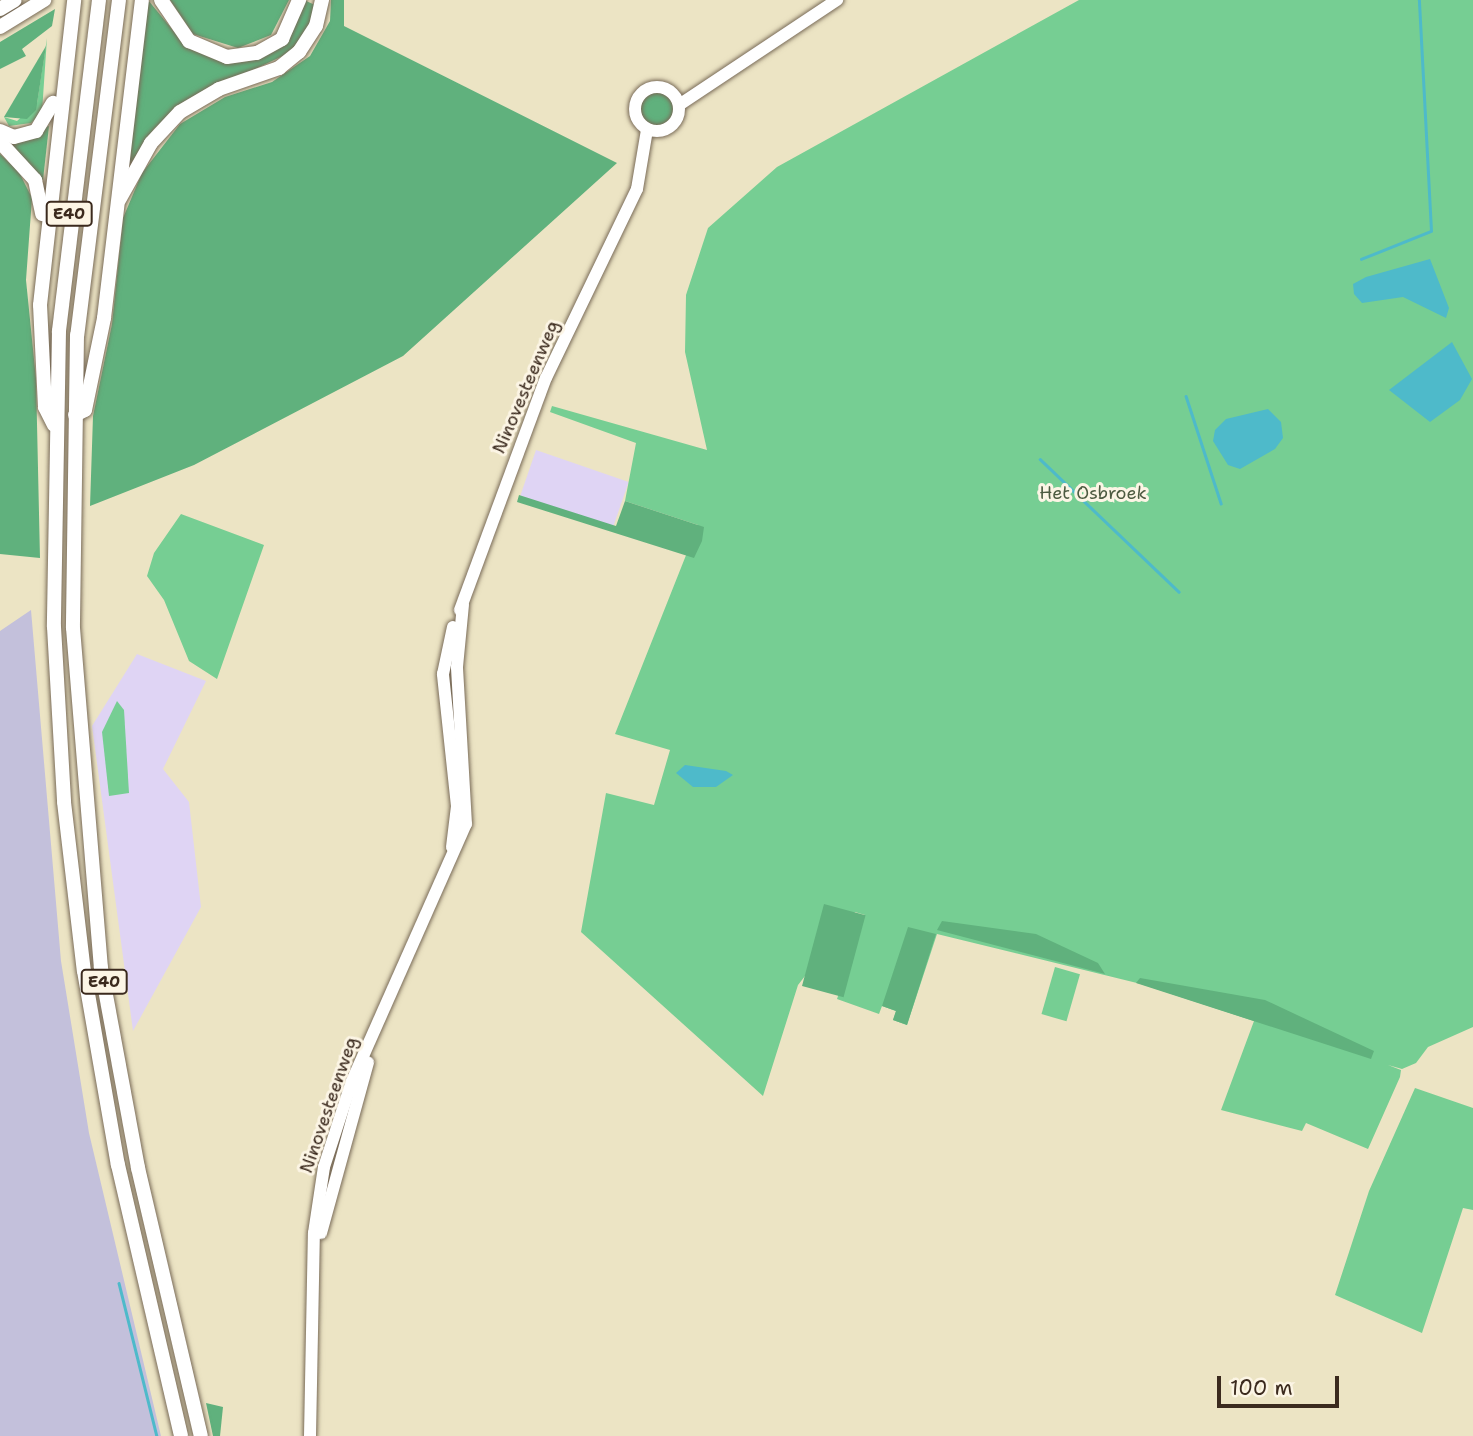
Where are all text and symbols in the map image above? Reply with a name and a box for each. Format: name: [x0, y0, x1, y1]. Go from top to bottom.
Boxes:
road number: E40: [44, 202, 94, 227]
street label: Ninovesteenweg: [488, 317, 564, 457]
park label: Het Osbroek: [1039, 482, 1147, 504]
road number: E40: [80, 970, 128, 994]
street label: Ninovesteenweg: [296, 1034, 362, 1176]
scale bar: [1221, 1362, 1344, 1406]
text: 100 m: [1230, 1374, 1293, 1402]

